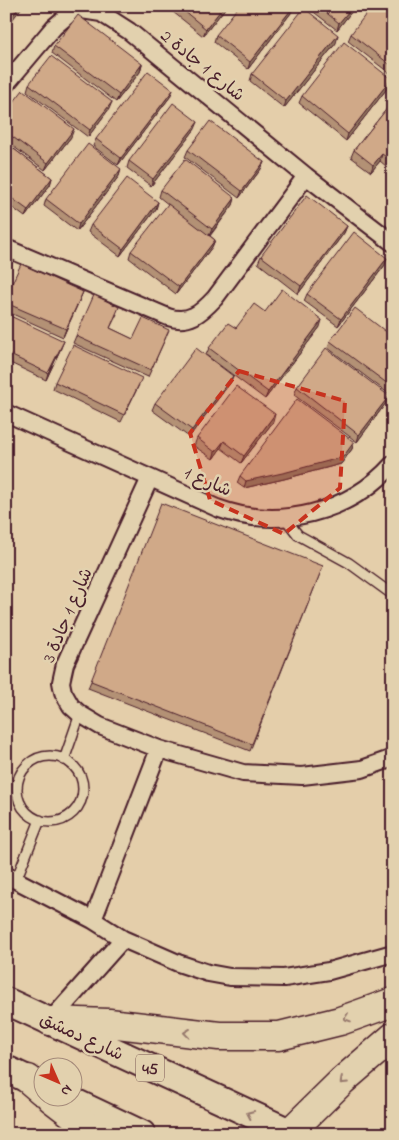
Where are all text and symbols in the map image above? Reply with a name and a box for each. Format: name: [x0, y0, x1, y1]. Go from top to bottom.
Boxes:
street label: شارع 1 جادة 2: [154, 24, 250, 109]
street label: شارع 1: [180, 461, 235, 504]
street label: شارع 1 جادة 3: [37, 564, 100, 667]
street label: شارع دمشق: [35, 1007, 127, 1069]
one-way arrow: [343, 1012, 351, 1022]
one-way arrow: [182, 1028, 190, 1039]
road number: 45: [136, 1054, 164, 1082]
north arrow: [32, 1058, 82, 1108]
one-way arrow: [339, 1075, 348, 1084]
text: N: [55, 1079, 77, 1101]
one-way arrow: [246, 1111, 255, 1121]

